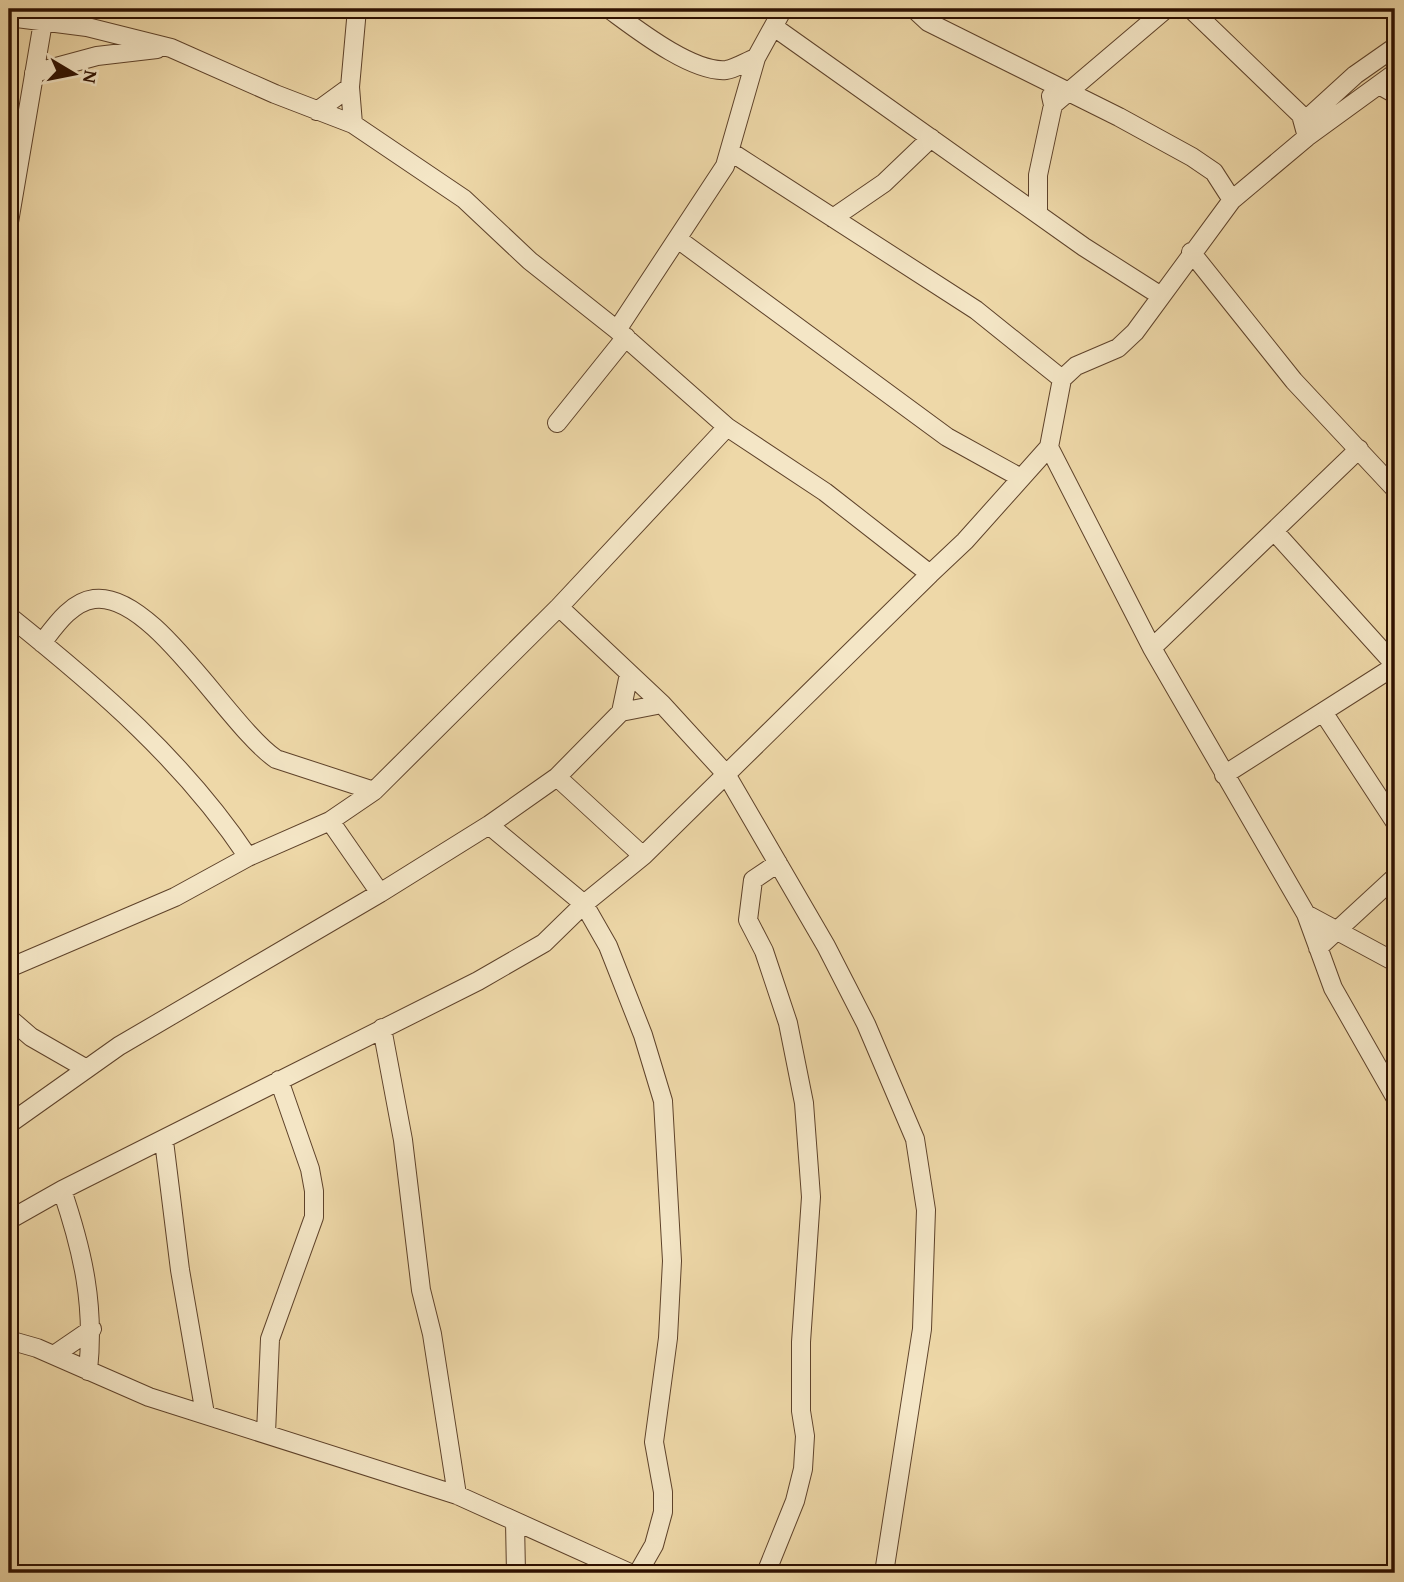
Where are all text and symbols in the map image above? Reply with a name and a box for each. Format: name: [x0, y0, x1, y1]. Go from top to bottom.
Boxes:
north arrow: [38, 38, 108, 108]
text: N: [76, 68, 106, 86]

